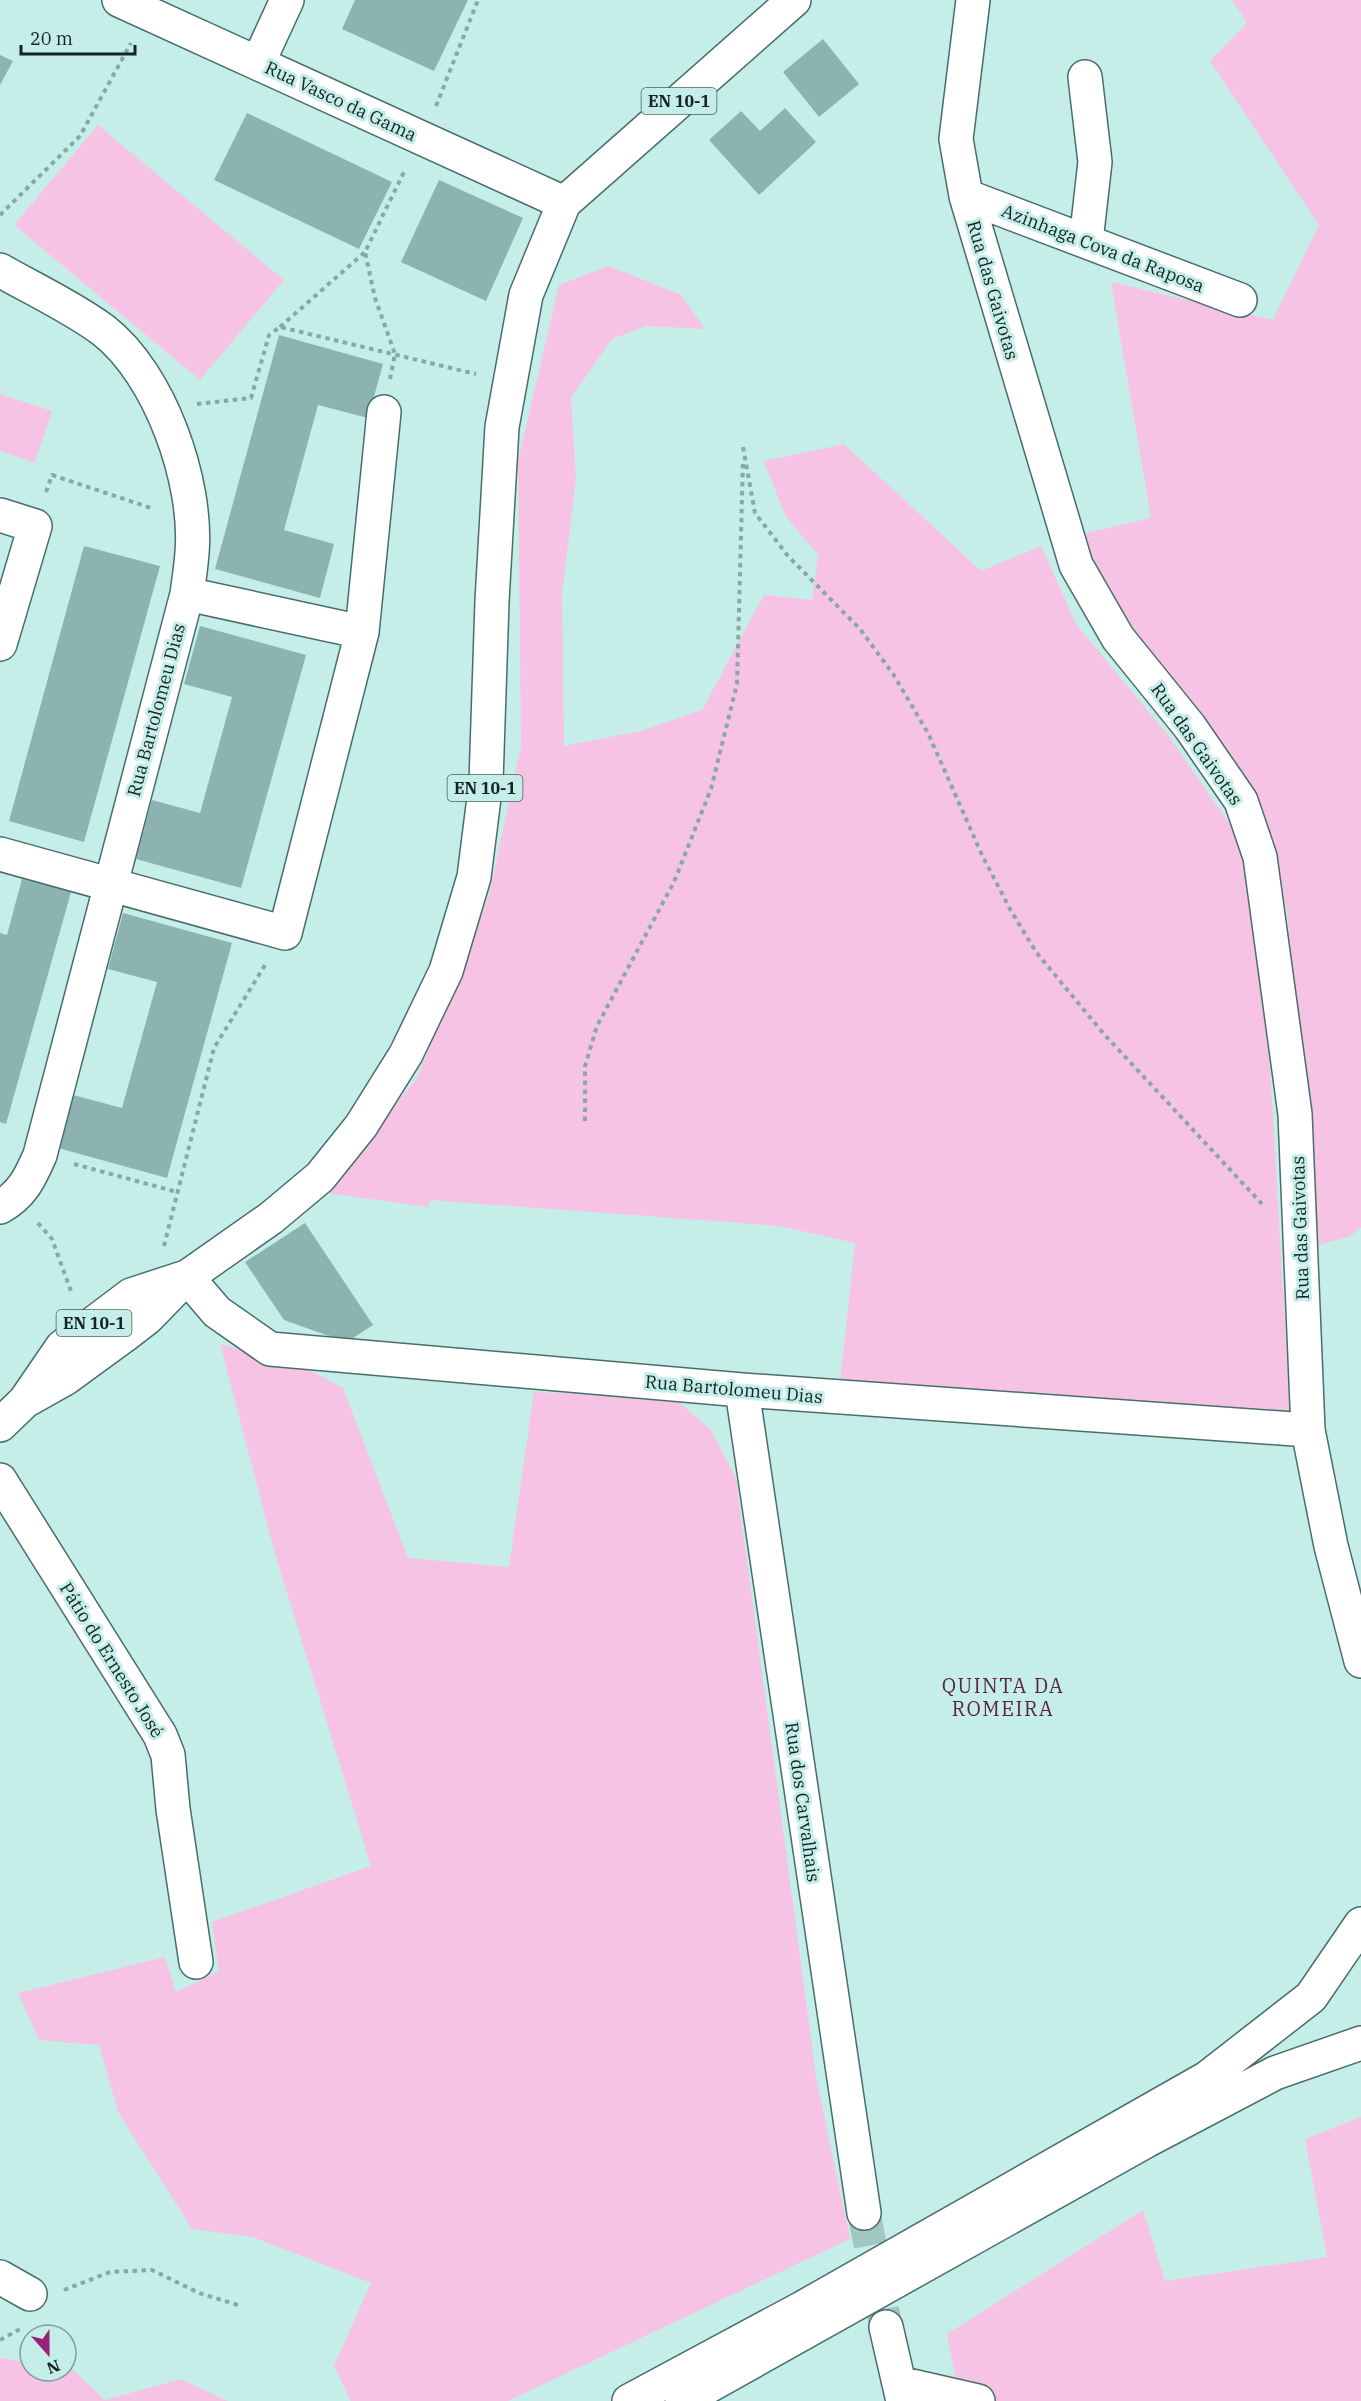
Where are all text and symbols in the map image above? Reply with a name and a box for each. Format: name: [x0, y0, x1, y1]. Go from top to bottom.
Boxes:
scale bar: [21, 18, 135, 56]
text: 20 m: [30, 27, 73, 50]
street label: Rua Vasco da Gama: [261, 56, 421, 146]
road number: EN 10-1: [642, 88, 716, 114]
street label: Azinhaga Cova da Raposa: [998, 199, 1208, 297]
street label: Rua das Gaivotas: [962, 218, 1024, 362]
street label: Rua Bartolomeu Dias: [122, 621, 190, 799]
street label: Rua das Gaivotas: [1146, 678, 1248, 810]
road number: EN 10-1: [448, 775, 522, 801]
street label: Rua das Gaivotas: [1286, 1156, 1314, 1300]
road number: EN 10-1: [56, 1310, 132, 1336]
street label: Rua Bartolomeu Dias: [644, 1370, 824, 1408]
street label: Pátio do Ernesto José: [55, 1578, 169, 1742]
district label: QUINTA DA ROMEIRA: [942, 1672, 1064, 1722]
street label: Rua dos Carvalhais: [780, 1721, 826, 1883]
north arrow: [18, 2323, 78, 2383]
text: N: [44, 2355, 63, 2379]

